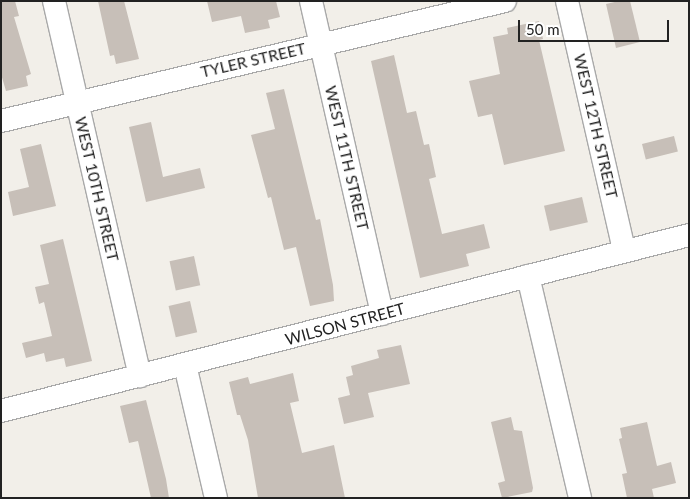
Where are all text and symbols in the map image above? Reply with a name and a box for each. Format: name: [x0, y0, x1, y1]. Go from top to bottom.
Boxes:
scale bar: [520, 10, 671, 42]
text: 50 m: [526, 20, 560, 38]
street label: TYLER STREET: [199, 39, 307, 81]
street label: WEST 12TH STREET: [570, 52, 622, 200]
street label: WEST 11TH STREET: [321, 84, 373, 232]
street label: WEST 10TH STREET: [71, 115, 123, 263]
street label: WILSON STREET: [283, 299, 407, 349]

